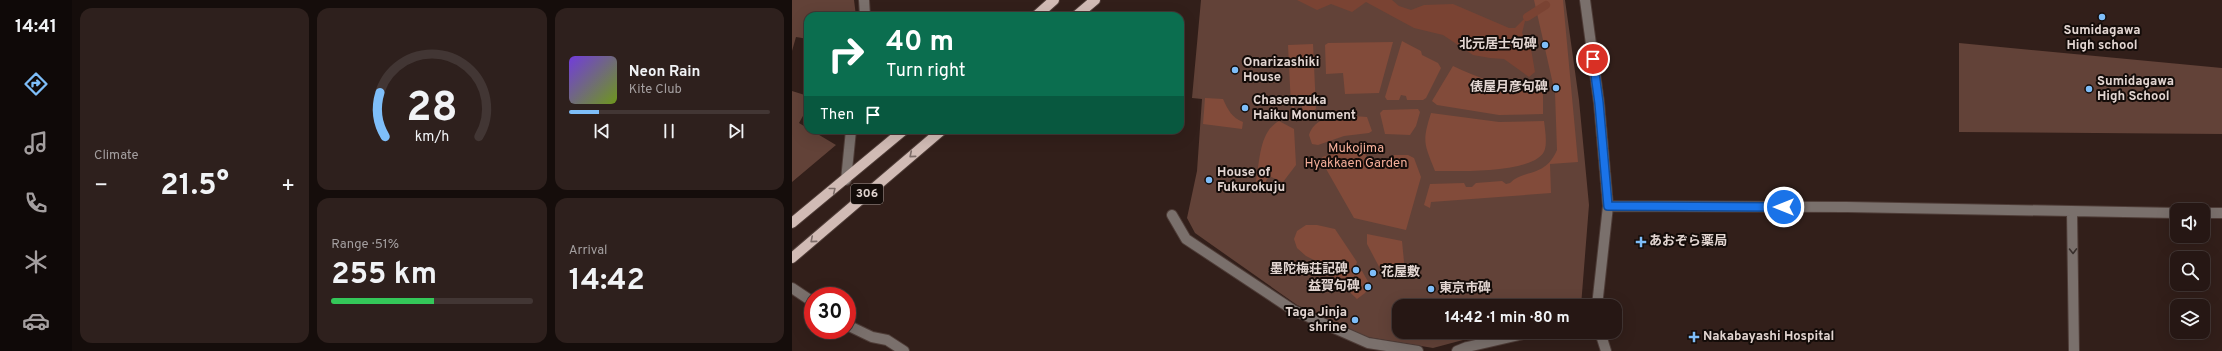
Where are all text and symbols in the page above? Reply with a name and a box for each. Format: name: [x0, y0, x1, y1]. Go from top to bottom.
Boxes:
marker: Sumidagawa High school: [2097, 12, 2107, 22]
text: 14:41: [15, 16, 57, 39]
place label: Sumidagawa High school: [2063, 23, 2141, 54]
text: 40 m: [886, 25, 954, 61]
icon: right: [820, 28, 872, 80]
place label: 北元居士句碑: [1459, 36, 1537, 53]
marker: 北元居士句碑: [1540, 40, 1550, 50]
pin: [1576, 42, 1610, 76]
icon: arrive: [1582, 48, 1604, 70]
place label: Onarizashiki House: [1243, 55, 1319, 86]
text: Turn right: [886, 60, 966, 83]
text: Neon Rain: [629, 63, 701, 82]
marker: Onarizashiki House: [1230, 65, 1240, 75]
icon: directions: [22, 70, 50, 98]
place label: Sumidagawa High School: [2097, 74, 2174, 105]
place label: 俵屋月彦句碑: [1470, 79, 1548, 96]
text: Kite Club: [629, 82, 682, 98]
text: 28: [406, 83, 458, 136]
marker: 俵屋月彦句碑: [1551, 83, 1561, 93]
marker: Sumidagawa High School: [2084, 84, 2094, 94]
place label: Chasenzuka Haiku Monument: [1253, 93, 1356, 124]
marker: Chasenzuka Haiku Monument: [1240, 103, 1250, 113]
icon: arrive: [862, 104, 884, 126]
text: Then: [820, 106, 854, 125]
icon: previous: [591, 120, 613, 142]
icon: pause: [658, 120, 680, 142]
icon: next: [725, 120, 747, 142]
text: km/h: [415, 128, 449, 146]
icon: music: [22, 129, 50, 157]
park label: Mukojima Hyakkaen Garden: [1305, 141, 1408, 172]
text: Climate: [94, 148, 139, 164]
one-way arrow: [909, 151, 917, 158]
place label: House of Fukurokuju: [1217, 165, 1285, 196]
text: 21.5°: [160, 168, 229, 205]
text: −: [94, 173, 108, 200]
text: +: [281, 173, 295, 200]
marker: House of Fukurokuju: [1204, 175, 1214, 185]
road number: 306: [851, 184, 883, 204]
position arrow: [1763, 186, 1805, 228]
one-way arrow: [829, 187, 836, 194]
icon: phone: [22, 189, 50, 217]
map controls: [2170, 203, 2210, 339]
button: sound: [2170, 203, 2210, 243]
place label: あおぞら薬局: [1649, 233, 1727, 250]
one-way arrow: [810, 235, 818, 242]
text: Range · 51%: [331, 237, 399, 253]
marker: あおぞら薬局: [1636, 237, 1646, 247]
text: Arrival: [569, 243, 607, 259]
icon: climate: [22, 248, 50, 276]
one-way arrow: [2069, 248, 2077, 254]
button: search: [2170, 251, 2210, 291]
text: 255 km: [331, 257, 437, 294]
place label: 墨陀梅荘記碑: [1270, 261, 1348, 278]
text: 14:42: [569, 263, 645, 300]
place label: 花屋敷: [1381, 264, 1420, 281]
marker: 墨陀梅荘記碑: [1351, 265, 1361, 275]
marker: 花屋敷: [1368, 268, 1378, 278]
place label: 益賀句碑: [1308, 278, 1360, 295]
place label: 東京市碑: [1439, 280, 1491, 297]
marker: 益賀句碑: [1363, 282, 1373, 292]
marker: 東京市碑: [1426, 284, 1436, 294]
speed limit sign: 30: [804, 287, 856, 339]
button: layers: [2170, 299, 2210, 339]
place label: Taga Jinja shrine: [1285, 305, 1347, 336]
icon: car: [22, 307, 50, 335]
text: 14:42 · 1 min · 80 m: [1444, 309, 1570, 328]
marker: Taga Jinja shrine: [1350, 315, 1360, 325]
place label: Nakabayashi Hospital: [1703, 329, 1834, 345]
marker: Nakabayashi Hospital: [1688, 331, 1700, 343]

